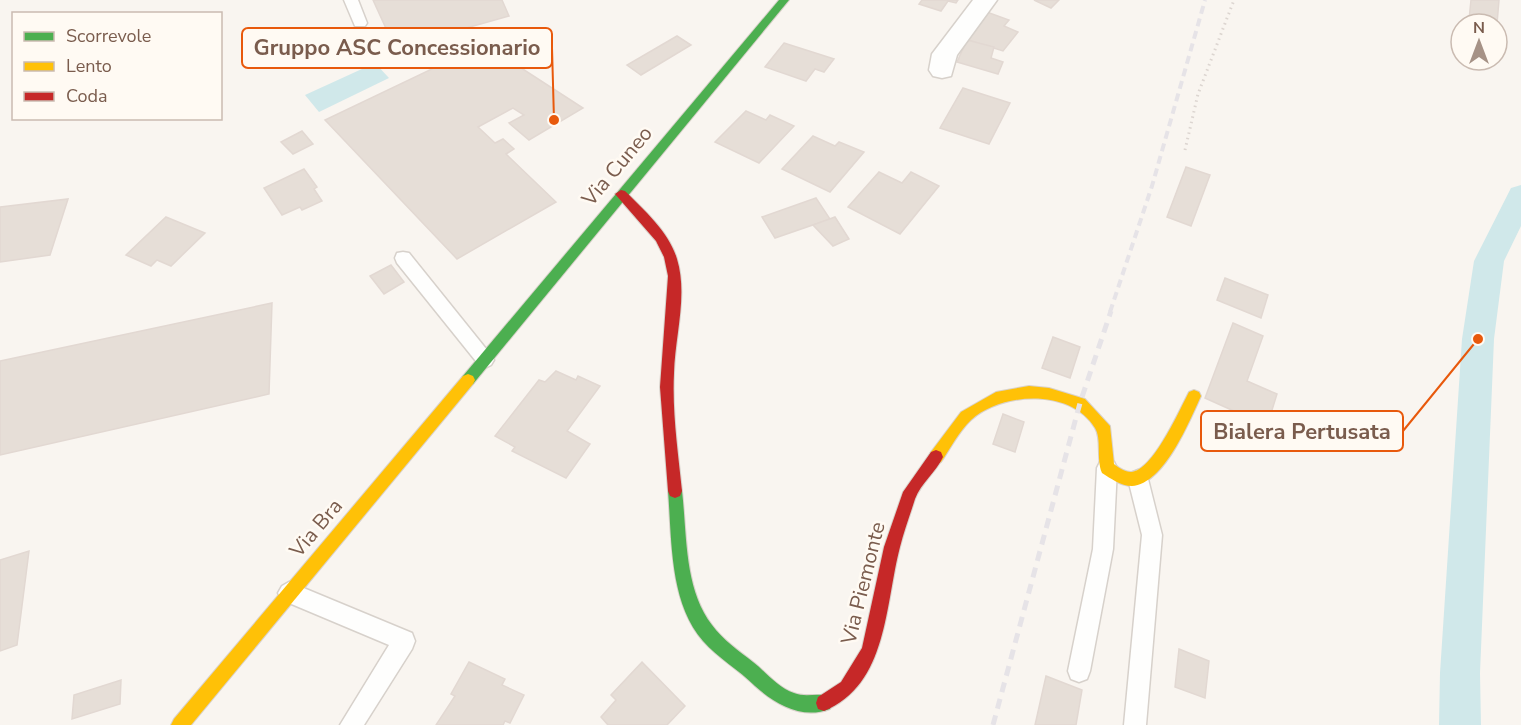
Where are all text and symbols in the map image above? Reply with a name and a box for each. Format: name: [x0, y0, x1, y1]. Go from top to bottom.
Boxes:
legend: [12, 12, 222, 120]
north arrow: [1449, 12, 1509, 72]
text: N: [1473, 17, 1485, 39]
text: Scorrevole: [66, 24, 151, 48]
callout: Gruppo ASC Concessionario: [242, 28, 552, 68]
text: Gruppo ASC Concessionario: [254, 33, 540, 63]
text: Lento: [66, 54, 112, 78]
text: Coda: [66, 84, 108, 108]
street label: Via Cuneo: [575, 120, 659, 213]
callout: Bialera Pertusata: [1201, 411, 1403, 451]
text: Bialera Pertusata: [1213, 417, 1391, 447]
street label: Via Bra: [283, 493, 349, 564]
street label: Via Piemonte: [834, 519, 892, 648]

